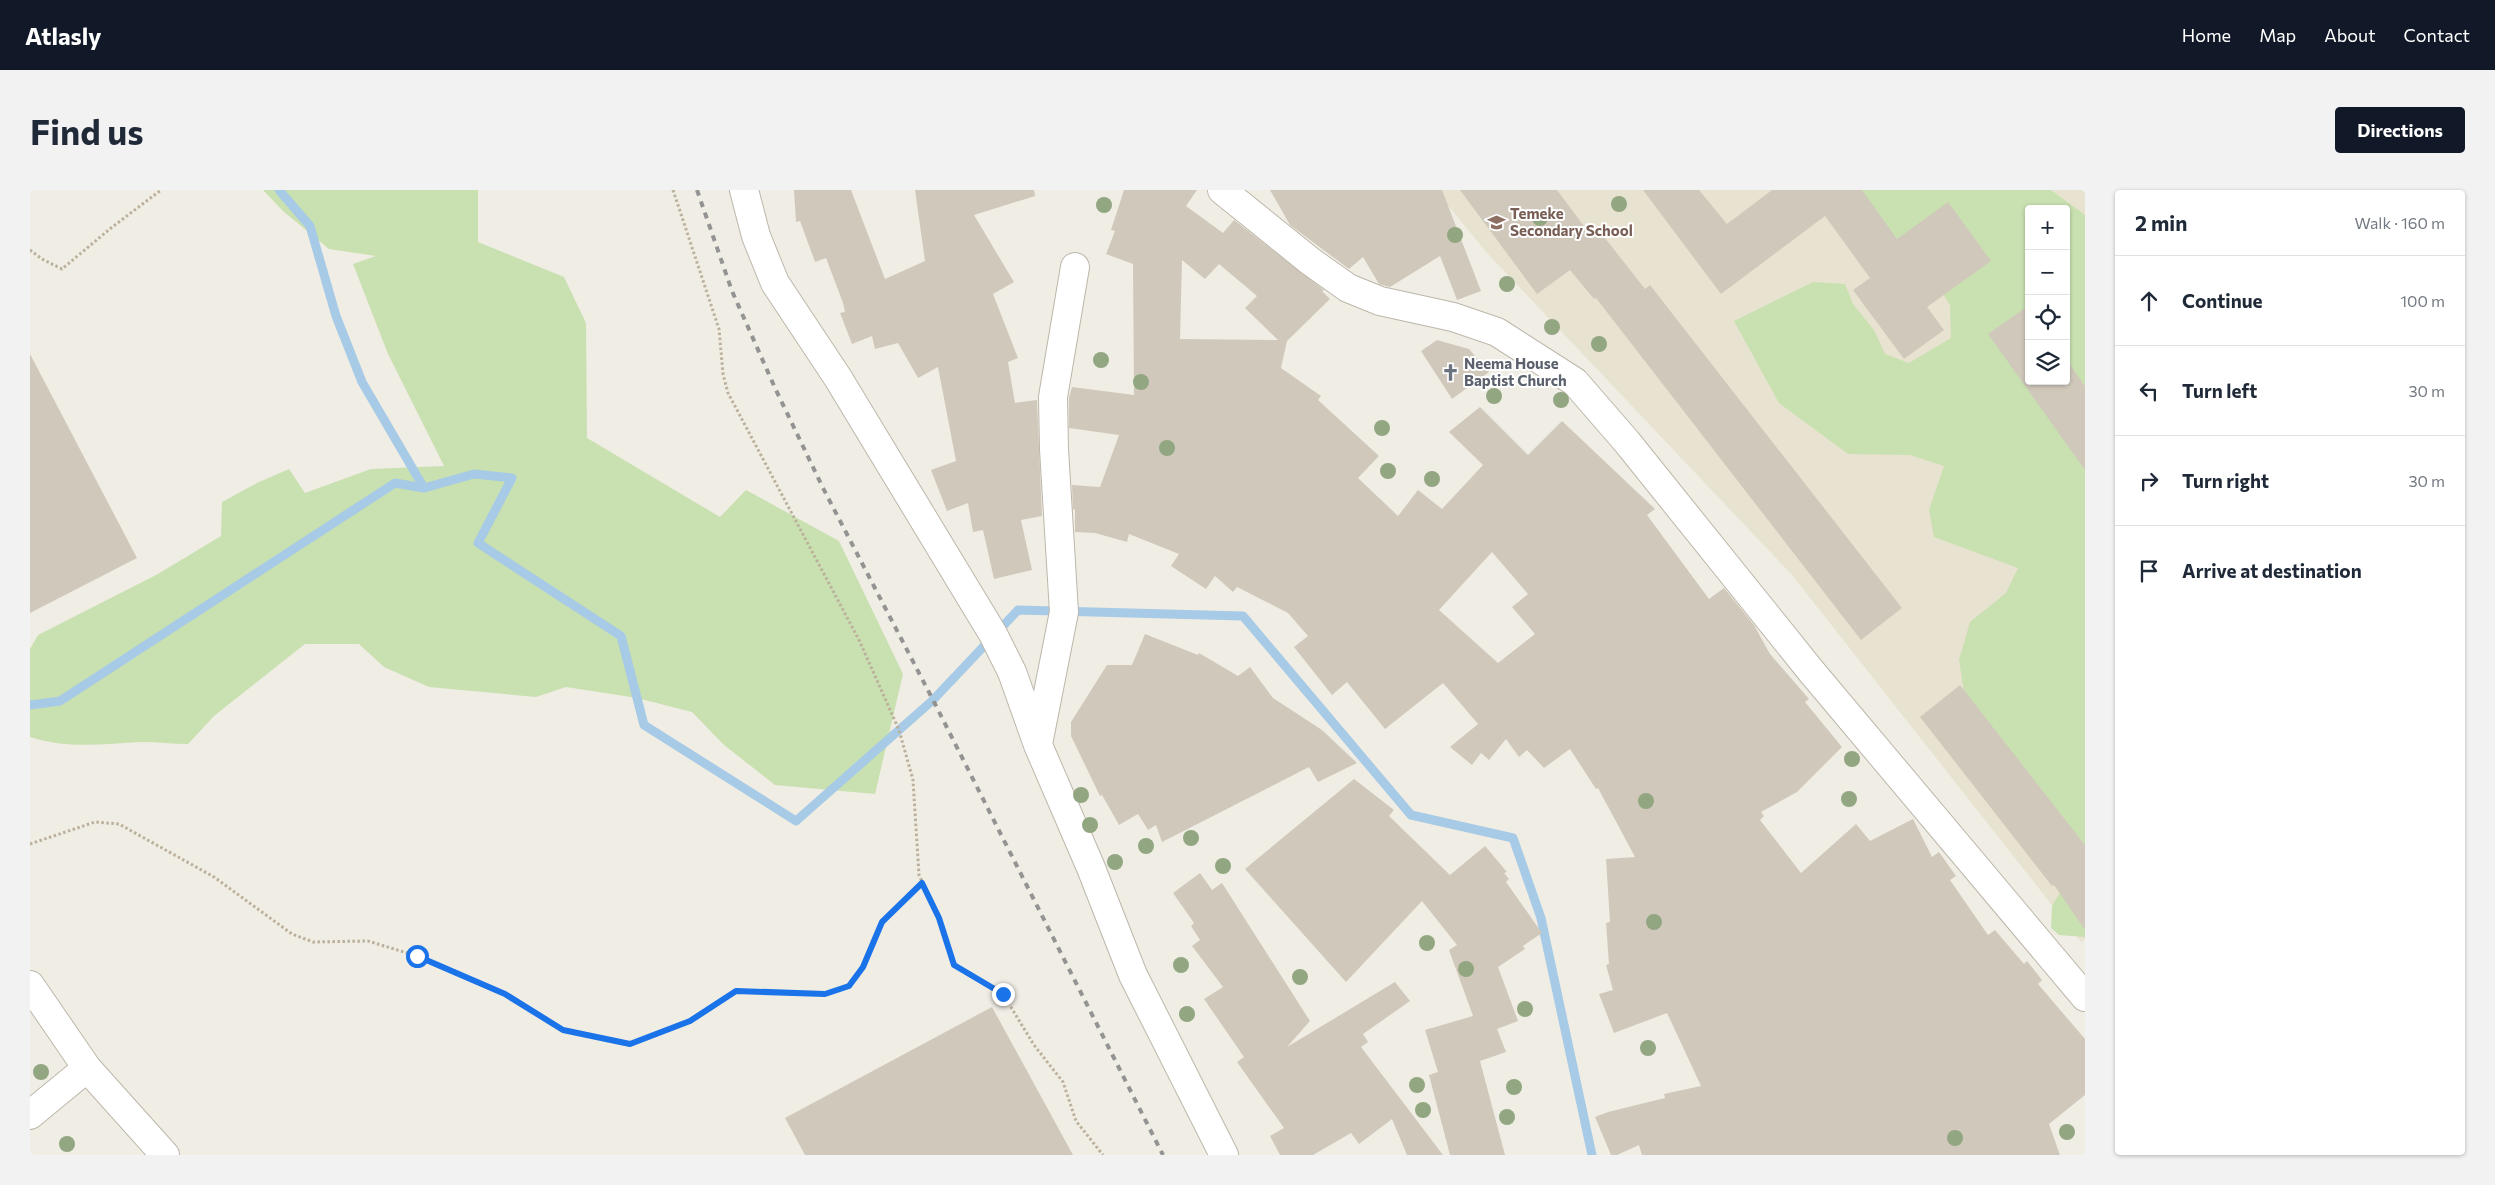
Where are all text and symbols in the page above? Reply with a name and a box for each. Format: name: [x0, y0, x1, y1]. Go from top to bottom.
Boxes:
text: Atlasly: [25, 21, 102, 50]
text: Home: [2182, 24, 2231, 46]
text: Map: [2259, 24, 2296, 46]
text: About: [2324, 24, 2376, 46]
text: Contact: [2404, 24, 2470, 46]
button: Directions: [2335, 107, 2465, 153]
text: Find us: [30, 109, 144, 152]
place label: Temeke Secondary School: [1510, 204, 1633, 239]
map controls: [2025, 205, 2070, 385]
button: +: [2025, 205, 2070, 250]
text: 2 min: [2135, 210, 2187, 235]
school or university icon: Temeke Secondary School: [1486, 212, 1506, 232]
text: Walk · 160 m: [2355, 213, 2445, 232]
button: −: [2025, 250, 2070, 295]
icon: ahead: [2135, 287, 2163, 315]
text: Continue: [2182, 289, 2262, 312]
text: 100 m: [2400, 291, 2445, 310]
button: locate: [2025, 295, 2070, 340]
button: layers: [2025, 340, 2070, 385]
place label: Neema House Baptist Church: [1464, 354, 1567, 389]
church icon: Neema House Baptist Church: [1440, 362, 1460, 382]
icon: left: [2135, 377, 2163, 405]
text: Turn left: [2182, 379, 2257, 402]
text: 30 m: [2408, 381, 2445, 400]
icon: right: [2135, 467, 2163, 495]
text: Turn right: [2182, 469, 2269, 492]
text: 30 m: [2408, 471, 2445, 490]
icon: arrive: [2135, 557, 2163, 585]
text: Arrive at destination: [2182, 559, 2362, 582]
route start: [406, 945, 429, 968]
route end: [992, 983, 1015, 1006]

